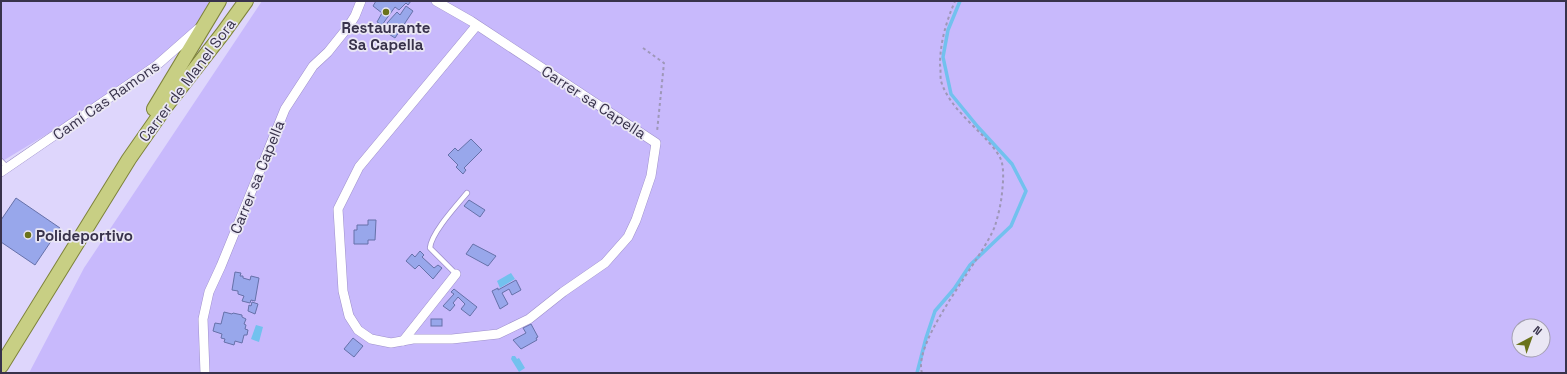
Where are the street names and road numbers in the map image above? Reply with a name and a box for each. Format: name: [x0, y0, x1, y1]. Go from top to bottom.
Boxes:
street label: Carrer de Manel Sora: [134, 14, 240, 146]
street label: Camí Cas Ramons: [49, 56, 163, 144]
street label: Carrer sa Capella: [538, 61, 650, 143]
street label: Carrer sa Capella: [226, 117, 289, 237]

